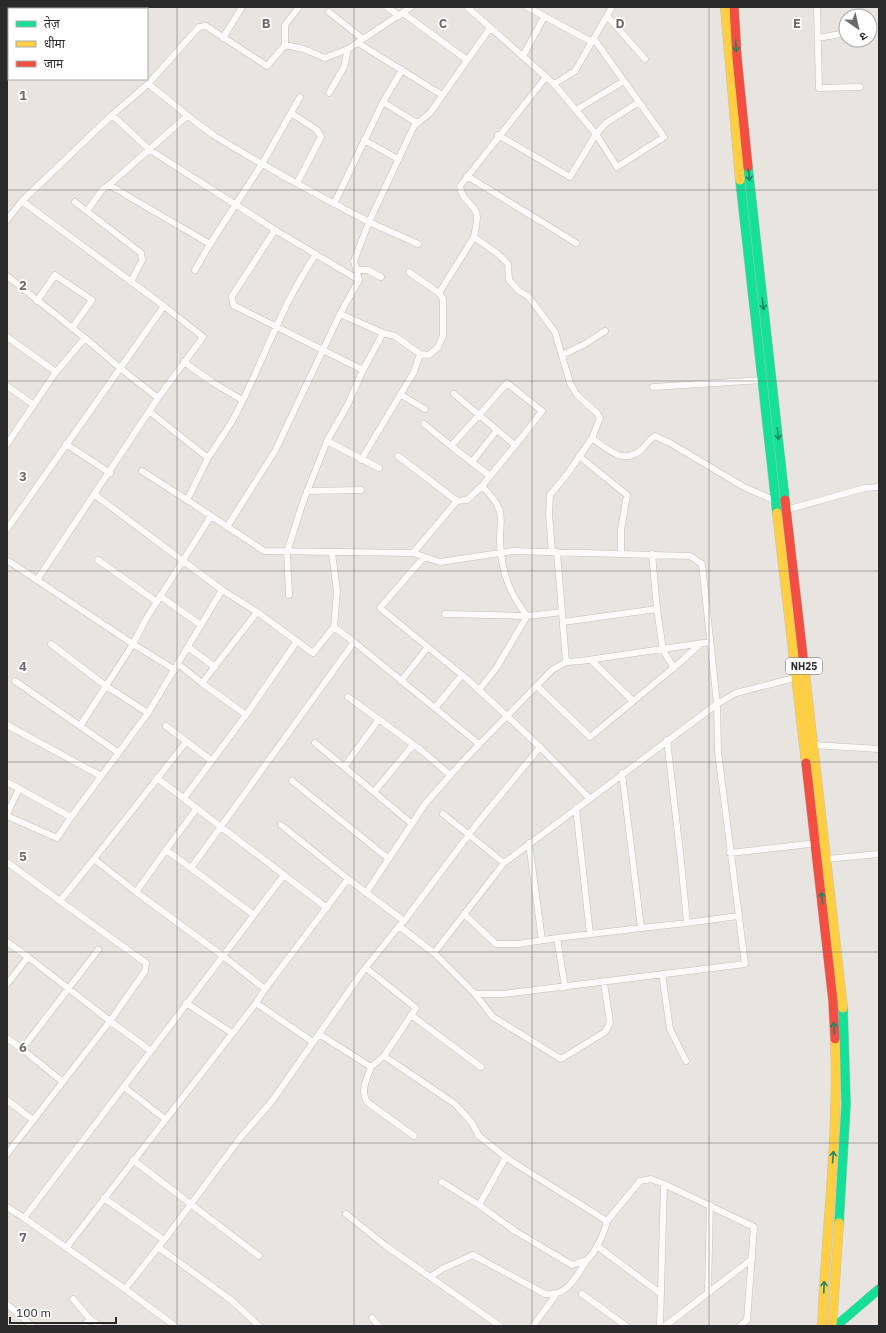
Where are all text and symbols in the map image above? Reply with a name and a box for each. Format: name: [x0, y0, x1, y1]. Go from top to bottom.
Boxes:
legend: [8, 8, 148, 80]
north arrow: [838, 8, 878, 48]
text: B: [262, 15, 271, 32]
text: C: [439, 15, 448, 32]
text: D: [615, 15, 625, 32]
text: E: [793, 15, 801, 32]
text: तेज़: [44, 16, 61, 31]
text: उ: [857, 29, 870, 44]
text: धीमा: [44, 36, 66, 51]
one-way arrow: [732, 39, 739, 52]
text: जाम: [44, 56, 64, 71]
text: 1: [19, 87, 27, 104]
one-way arrow: [745, 168, 753, 181]
text: 2: [19, 277, 27, 294]
one-way arrow: [759, 298, 767, 311]
one-way arrow: [774, 427, 782, 440]
text: 3: [19, 468, 27, 485]
text: 4: [19, 658, 27, 675]
road number: NH25: [786, 658, 822, 674]
text: 5: [19, 848, 27, 865]
one-way arrow: [818, 892, 825, 905]
one-way arrow: [830, 1022, 838, 1035]
text: 6: [19, 1039, 27, 1056]
one-way arrow: [829, 1151, 836, 1164]
text: 7: [19, 1229, 27, 1246]
one-way arrow: [820, 1281, 827, 1294]
scale bar: [10, 1299, 116, 1325]
text: 100 m: [16, 1305, 51, 1320]

